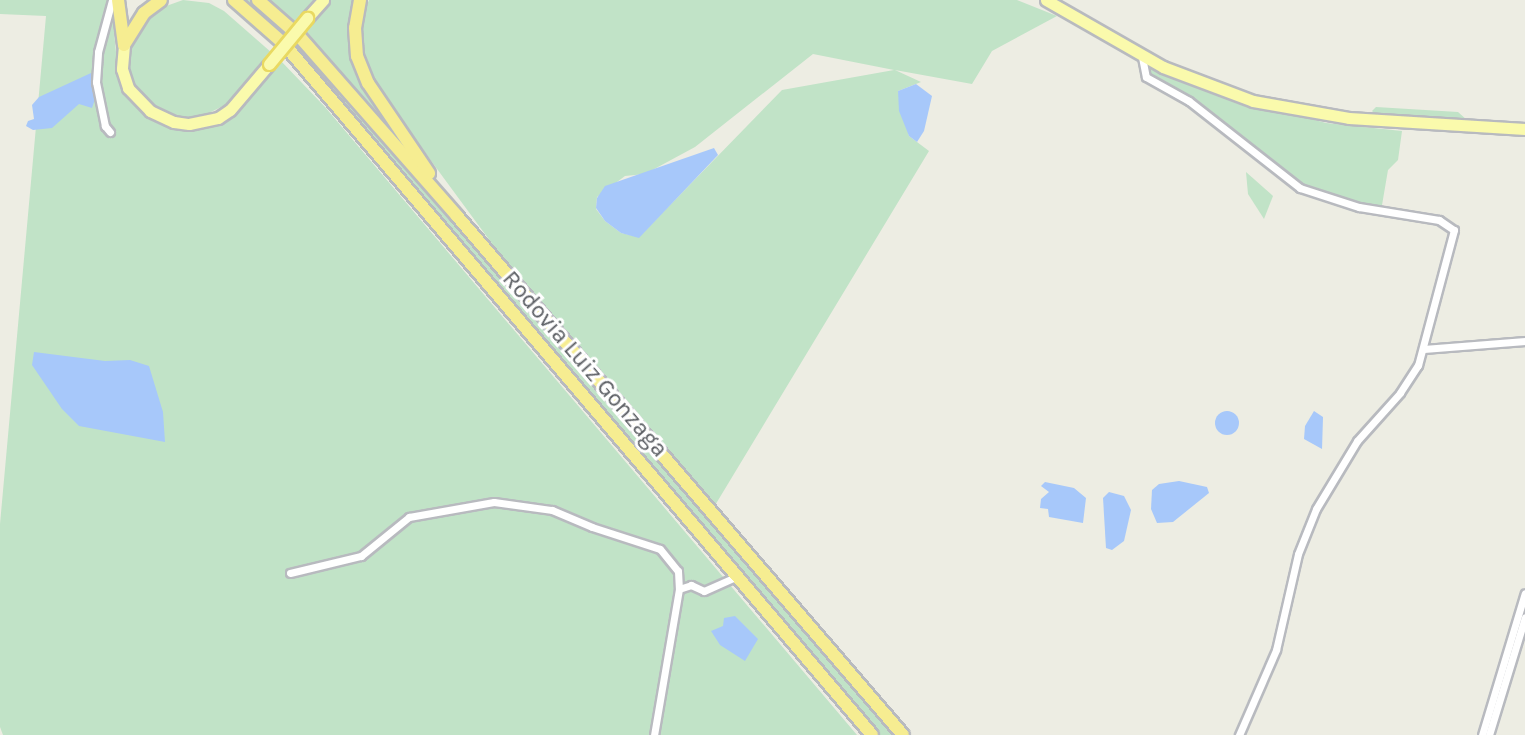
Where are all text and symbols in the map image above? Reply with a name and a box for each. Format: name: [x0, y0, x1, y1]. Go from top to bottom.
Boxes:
street label: Rodovia Luiz Gonzaga: [496, 265, 674, 463]

